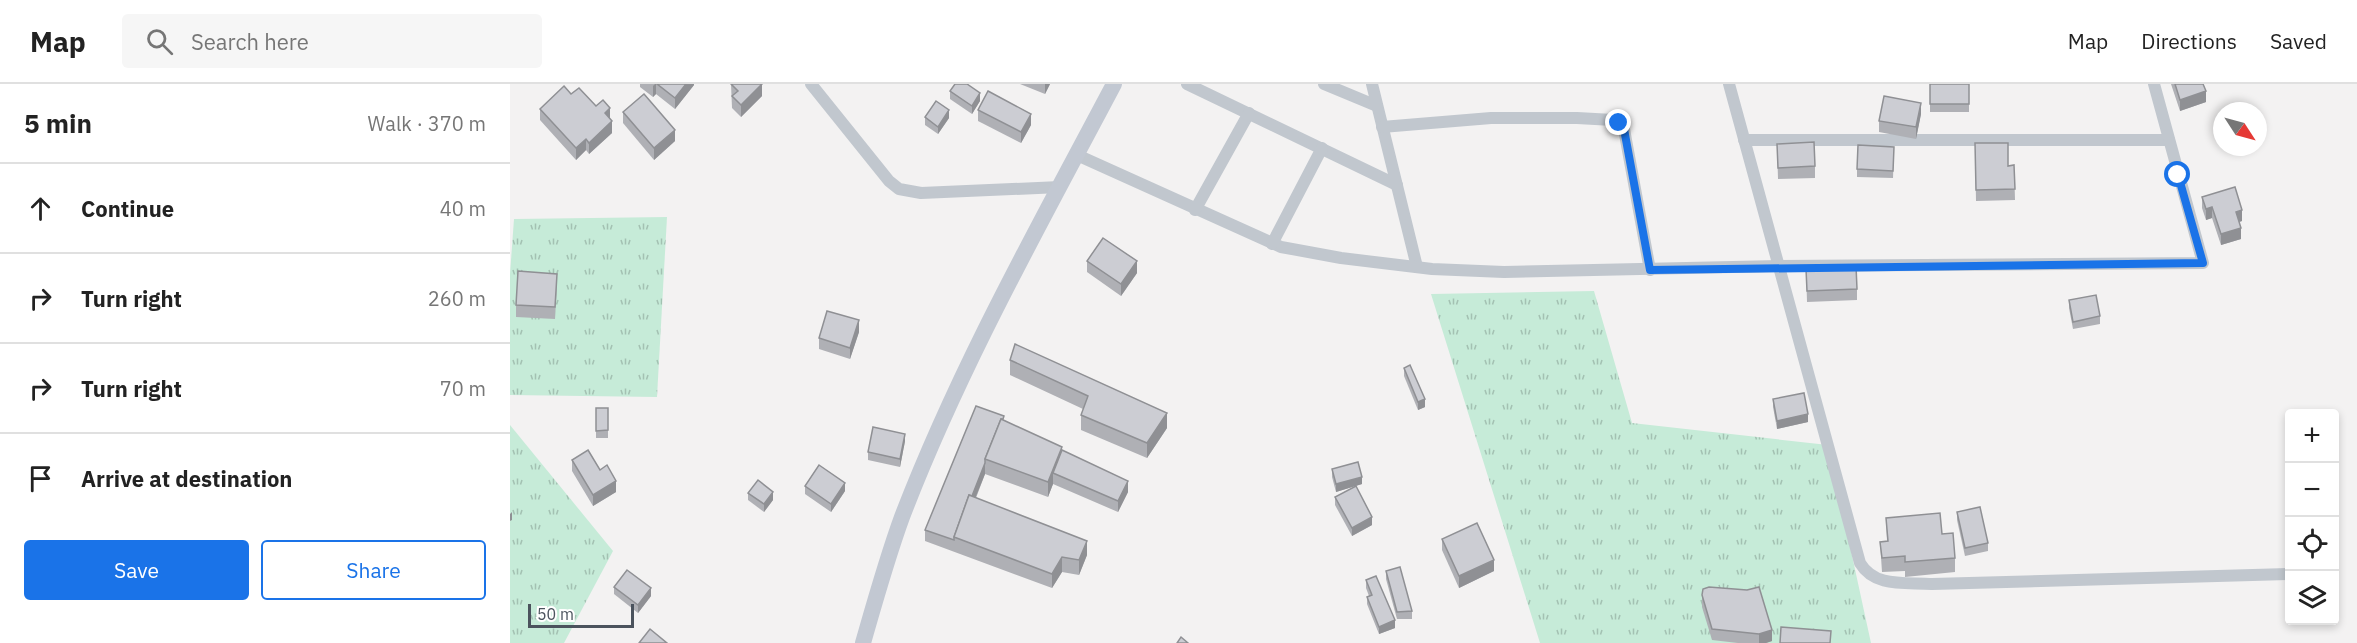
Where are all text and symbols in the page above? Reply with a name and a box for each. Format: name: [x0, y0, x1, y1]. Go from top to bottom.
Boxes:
search box: [122, 14, 542, 68]
text: Map: [30, 23, 86, 60]
icon: search: [143, 25, 176, 58]
text: Search here: [191, 27, 309, 56]
text: Map: [2068, 27, 2108, 55]
text: Directions: [2141, 27, 2237, 55]
text: Saved: [2270, 27, 2327, 55]
north arrow: [2213, 102, 2267, 156]
text: 5 min: [24, 106, 92, 140]
route end: [1605, 109, 1631, 135]
text: Walk · 370 m: [368, 110, 486, 137]
route start: [2164, 161, 2190, 187]
icon: ahead: [24, 192, 57, 225]
text: Continue: [81, 194, 174, 223]
text: 40 m: [440, 195, 486, 222]
icon: right: [24, 282, 57, 315]
text: Turn right: [81, 284, 182, 313]
text: 260 m: [428, 285, 486, 312]
icon: right: [24, 372, 57, 405]
text: Turn right: [81, 374, 182, 403]
text: 70 m: [440, 375, 486, 402]
map controls: [2285, 409, 2339, 625]
button: +: [2285, 409, 2339, 463]
icon: arrive: [24, 462, 57, 495]
button: −: [2285, 463, 2339, 517]
text: Arrive at destination: [81, 464, 292, 493]
button: locate: [2285, 517, 2339, 571]
button: Save: [24, 540, 249, 600]
button: Share: [261, 540, 486, 600]
button: layers: [2285, 571, 2339, 625]
scale bar: [528, 601, 634, 628]
text: 50 m: [537, 604, 574, 624]

